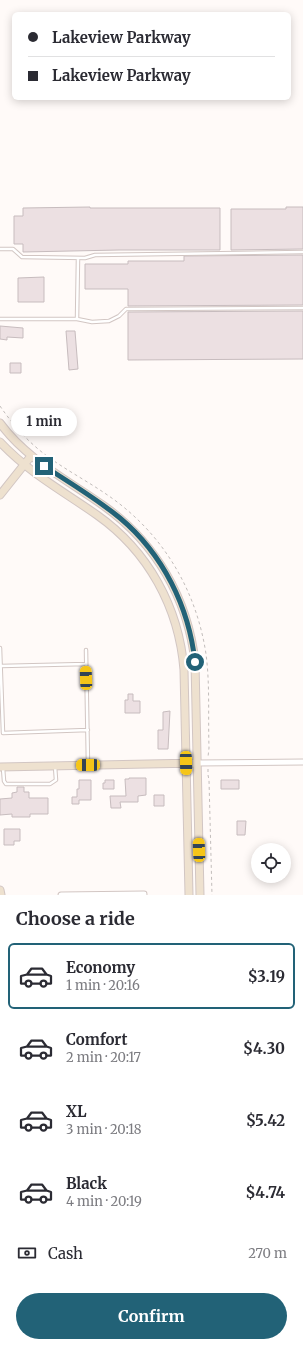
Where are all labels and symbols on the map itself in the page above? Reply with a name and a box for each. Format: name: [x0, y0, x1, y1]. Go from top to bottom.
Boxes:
callout: 1 min: [11, 408, 77, 436]
route end: [35, 457, 53, 475]
route start: [186, 653, 204, 671]
car: [80, 666, 92, 690]
car: [180, 751, 192, 775]
car: [76, 759, 100, 771]
car: [193, 838, 205, 862]

